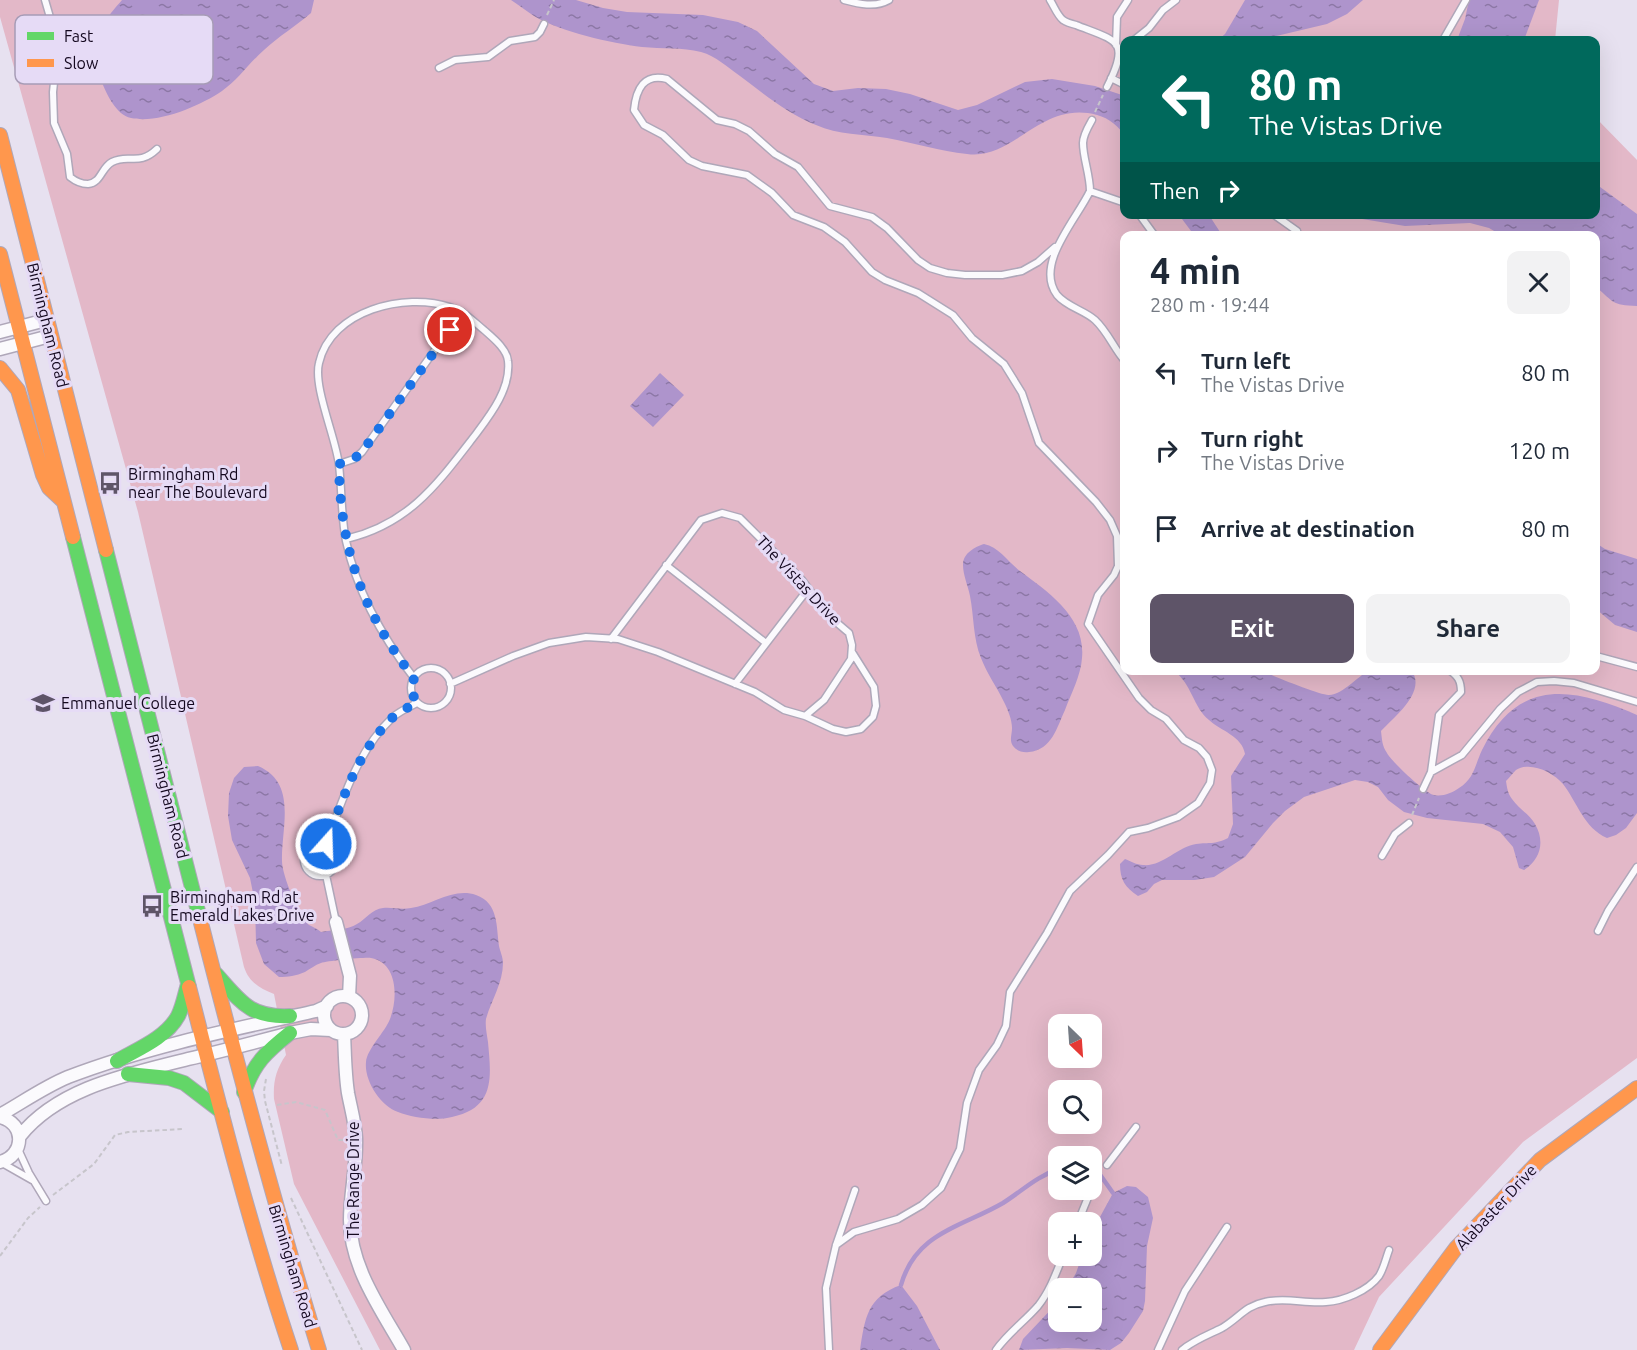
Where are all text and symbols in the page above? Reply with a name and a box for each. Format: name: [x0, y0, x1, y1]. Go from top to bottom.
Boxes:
legend: [15, 15, 213, 84]
text: Fast: [64, 27, 94, 45]
text: Slow: [64, 54, 99, 72]
icon: left: [1150, 60, 1228, 138]
text: 80 m: [1249, 61, 1343, 108]
text: The Vistas Drive: [1249, 110, 1443, 140]
icon: right: [1212, 174, 1245, 207]
text: Then: [1150, 178, 1200, 203]
text: 4 min: [1150, 250, 1241, 291]
button: close: [1507, 251, 1570, 314]
street label: Birmingham Road: [24, 261, 72, 389]
text: 280 m · 19:44: [1150, 293, 1270, 316]
pin: [424, 304, 475, 355]
icon: arrive: [433, 313, 466, 346]
text: Turn left: [1201, 348, 1291, 373]
icon: left: [1150, 356, 1183, 389]
text: 80 m: [1521, 360, 1570, 385]
text: The Vistas Drive: [1201, 373, 1345, 396]
text: Turn right: [1201, 426, 1303, 451]
icon: right: [1150, 434, 1183, 467]
text: 120 m: [1509, 438, 1570, 463]
text: The Vistas Drive: [1201, 451, 1345, 474]
place label: Birmingham Rd near The Boulevard: [128, 465, 268, 501]
bus stop icon: Birmingham Rd near The Boulevard: [97, 470, 123, 496]
icon: arrive: [1150, 512, 1183, 545]
text: Arrive at destination: [1201, 516, 1415, 541]
text: 80 m: [1521, 516, 1570, 541]
street label: The Vistas Drive: [753, 532, 845, 628]
button: Exit: [1150, 594, 1354, 663]
button: Share: [1366, 594, 1570, 663]
school or university icon: Emmanuel College: [30, 690, 56, 716]
place label: Emmanuel College: [61, 694, 195, 712]
street label: Birmingham Road: [144, 732, 192, 860]
position arrow: [294, 812, 358, 876]
place label: Birmingham Rd at Emerald Lakes Drive: [170, 888, 315, 924]
bus stop icon: Birmingham Rd at Emerald Lakes Drive: [139, 893, 165, 919]
north arrow: [1048, 1014, 1102, 1068]
map controls: [1048, 1014, 1102, 1332]
button: search: [1048, 1080, 1102, 1134]
street label: The Range Drive: [344, 1121, 362, 1239]
button: layers: [1048, 1146, 1102, 1200]
street label: Alabaster Drive: [1452, 1161, 1540, 1253]
street label: Birmingham Road: [266, 1202, 320, 1330]
button: +: [1048, 1212, 1102, 1266]
button: −: [1048, 1278, 1102, 1332]

